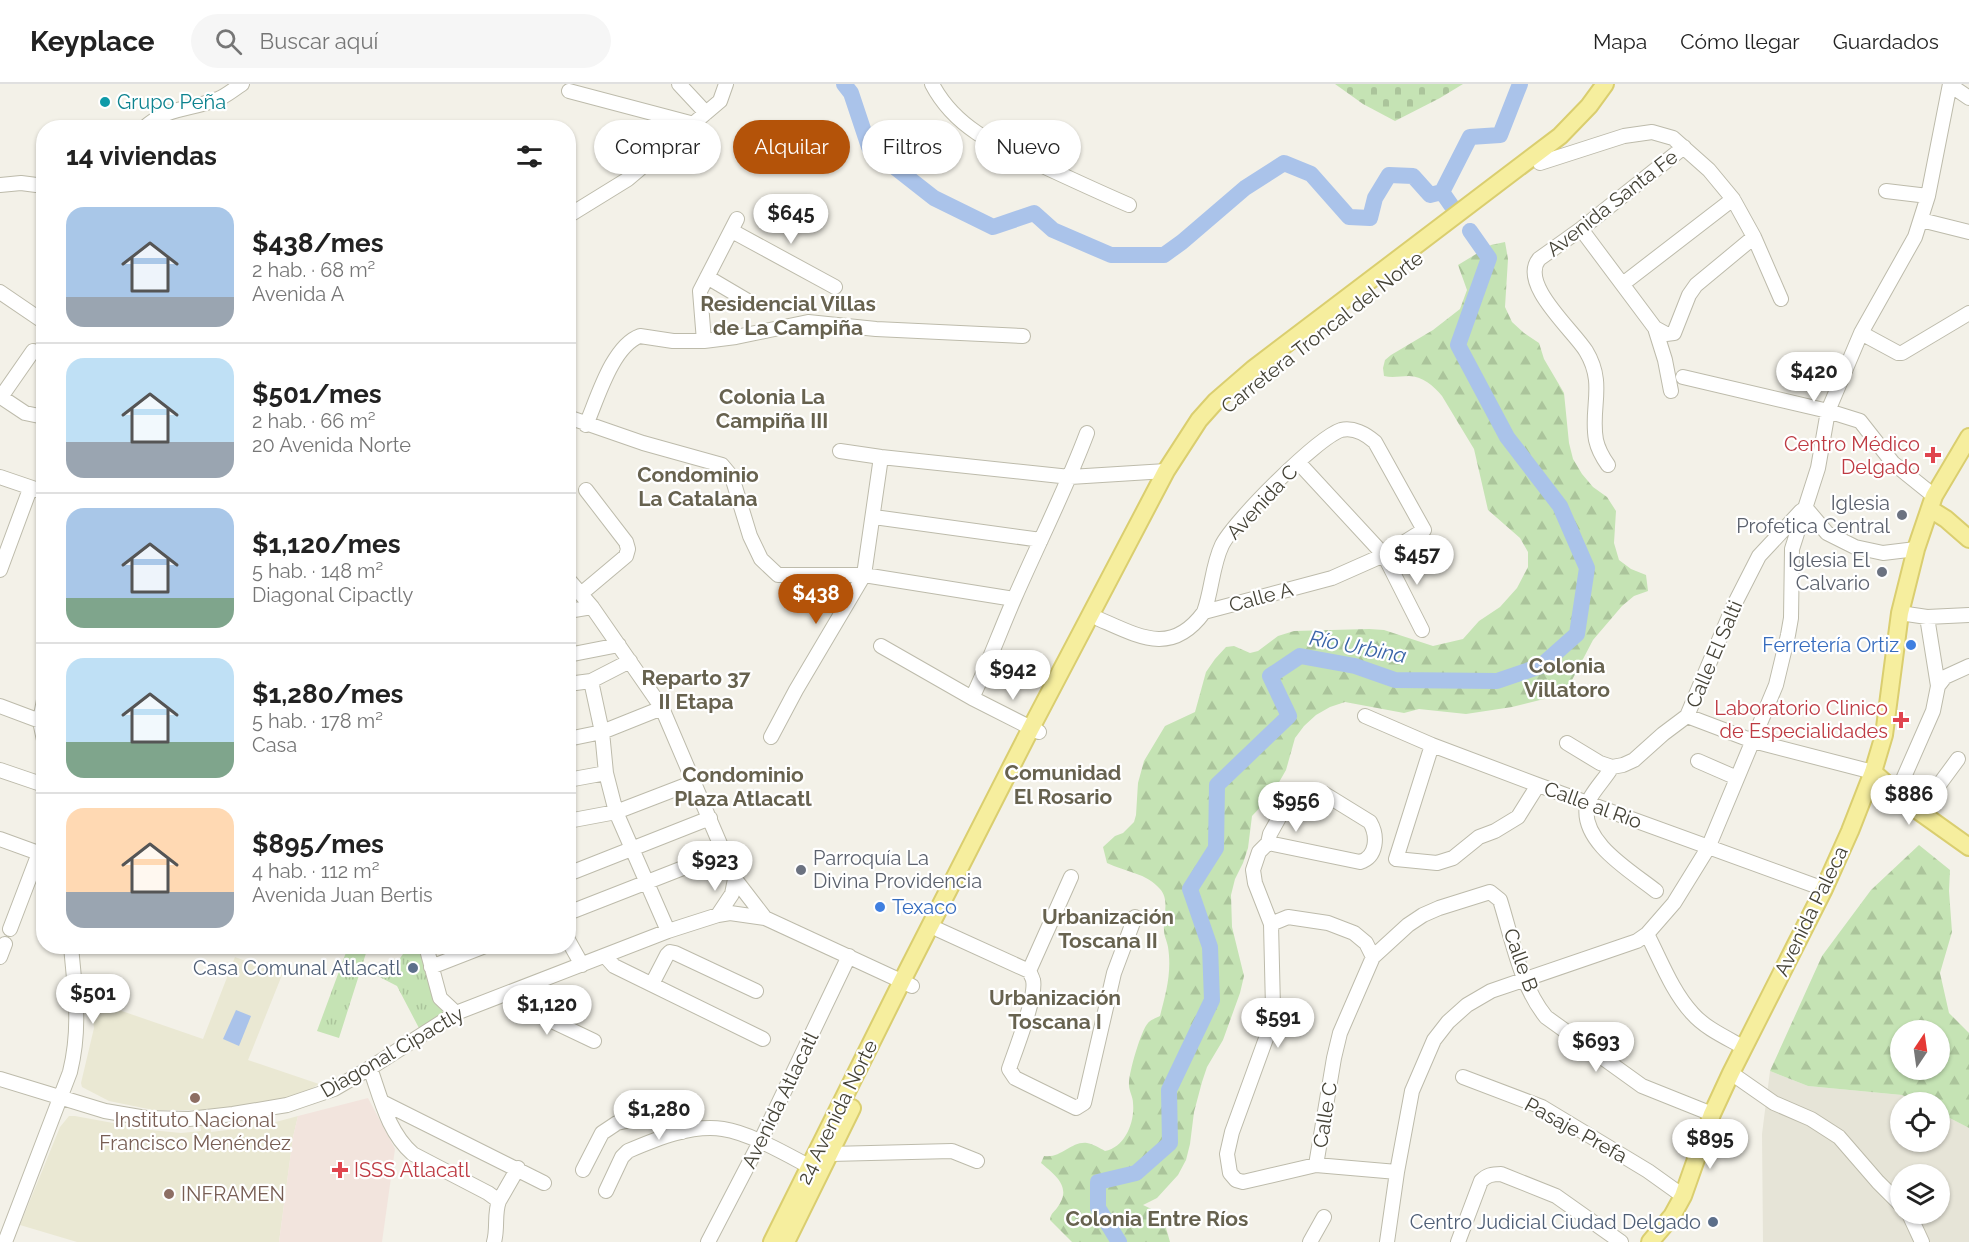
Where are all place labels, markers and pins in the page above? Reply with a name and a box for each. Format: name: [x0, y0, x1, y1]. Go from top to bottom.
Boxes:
place label: Grupo Peña: [117, 90, 226, 114]
marker: Grupo Peña: [98, 95, 112, 109]
pin: $645: [755, 194, 827, 245]
pin: $420: [1778, 352, 1850, 403]
place label: Centro Médico Delgado: [1784, 432, 1920, 479]
marker: Centro Médico Delgado: [1924, 446, 1942, 464]
place label: Iglesia Profetica Central: [1736, 491, 1891, 538]
marker: Iglesia Profetica Central: [1895, 508, 1909, 522]
pin: $457: [1381, 535, 1453, 586]
place label: Iglesia El Calvario: [1788, 548, 1871, 595]
marker: Iglesia El Calvario: [1875, 565, 1889, 579]
pin: $438: [780, 574, 852, 625]
place label: Ferretería Ortiz: [1762, 633, 1899, 657]
marker: Ferretería Ortiz: [1904, 638, 1918, 652]
pin: $942: [977, 650, 1049, 701]
place label: Laboratorio Clinico de Especialidades: [1714, 696, 1888, 743]
marker: Laboratorio Clinico de Especialidades: [1892, 711, 1910, 729]
pin: $886: [1873, 775, 1945, 826]
pin: $956: [1260, 782, 1332, 833]
pin: $923: [679, 841, 751, 892]
place label: Parroquía La Divina Providencia: [813, 846, 982, 893]
marker: Parroquía La Divina Providencia: [794, 863, 808, 877]
place label: Texaco: [892, 895, 957, 919]
marker: Texaco: [873, 900, 887, 914]
place label: Casa Comunal Atlacatl: [193, 956, 402, 980]
marker: Casa Comunal Atlacatl: [406, 961, 420, 975]
pin: $501: [57, 974, 129, 1025]
pin: $1,120: [498, 985, 596, 1036]
pin: $591: [1242, 998, 1314, 1049]
pin: $693: [1560, 1022, 1632, 1073]
pin: $1,280: [610, 1090, 708, 1141]
marker: Instituto Nacional Francisco Menéndez: [188, 1091, 202, 1105]
place label: Instituto Nacional Francisco Menéndez: [99, 1108, 291, 1155]
pin: $895: [1674, 1119, 1746, 1170]
place label: ISSS Atlacatl: [354, 1158, 471, 1182]
marker: ISSS Atlacatl: [331, 1161, 349, 1179]
place label: INFRAMEN: [181, 1182, 285, 1206]
marker: INFRAMEN: [162, 1187, 176, 1201]
place label: Centro Judicial Ciudad Delgado: [1410, 1210, 1701, 1234]
marker: Centro Judicial Ciudad Delgado: [1706, 1215, 1720, 1229]

